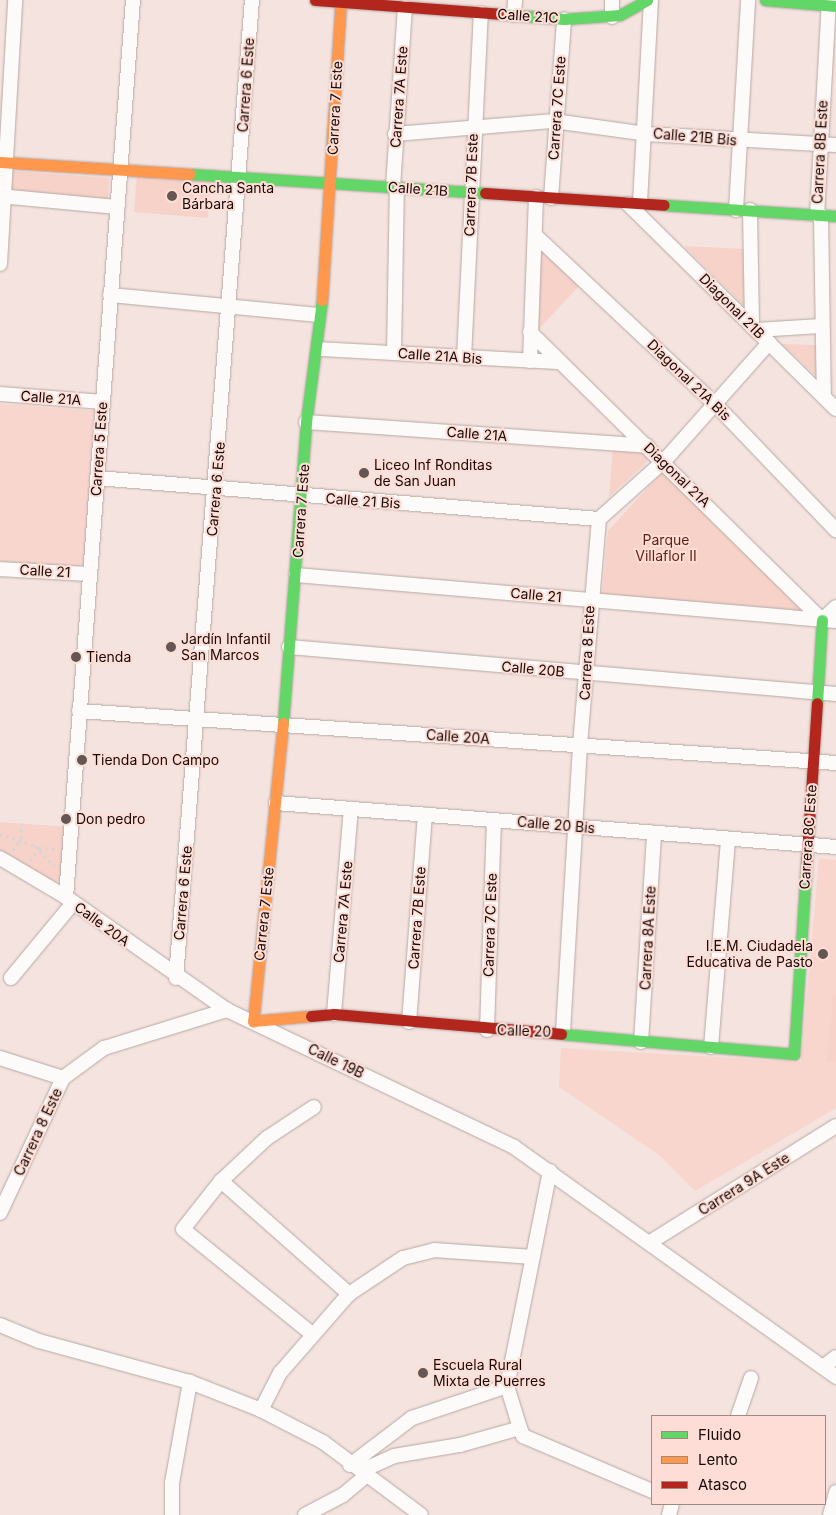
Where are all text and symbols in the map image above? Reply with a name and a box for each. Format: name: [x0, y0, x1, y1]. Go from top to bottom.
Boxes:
street label: Calle 21C: [497, 5, 559, 27]
street label: Carrera 6 Este: [234, 37, 258, 133]
street label: Carrera 7A Este: [387, 45, 411, 149]
street label: Carrera 7C Este: [545, 55, 569, 161]
street label: Carrera 7 Este: [324, 61, 346, 155]
street label: Carrera 8B Este: [809, 100, 831, 204]
street label: Calle 21B Bis: [652, 125, 738, 149]
street label: Carrera 7B Este: [461, 133, 481, 237]
street label: Calle 21B: [387, 179, 449, 199]
place label: Cancha Santa Bárbara: [182, 180, 274, 212]
marker: Cancha Santa Bárbara: [166, 190, 178, 202]
street label: Diagonal 21B: [696, 270, 768, 342]
street label: Diagonal 21A Bis: [644, 336, 734, 424]
street label: Calle 21A Bis: [397, 345, 483, 367]
street label: Calle 21A: [20, 387, 82, 409]
street label: Carrera 5 Este: [87, 401, 111, 497]
street label: Calle 21A: [446, 423, 508, 445]
street label: Diagonal 21A: [640, 439, 714, 511]
street label: Carrera 6 Este: [203, 441, 229, 537]
place label: Liceo Inf Ronditas de San Juan: [374, 457, 492, 490]
street label: Carrera 7 Este: [289, 463, 313, 559]
marker: Liceo Inf Ronditas de San Juan: [358, 467, 370, 479]
street label: Calle 21 Bis: [325, 490, 401, 512]
park label: Parque Villaflor II: [635, 532, 697, 564]
street label: Calle 21: [19, 561, 71, 581]
street label: Calle 21: [510, 584, 562, 606]
street label: Carrera 8 Este: [576, 605, 598, 701]
place label: Jardín Infantil San Marcos: [181, 631, 271, 664]
marker: Jardín Infantil San Marcos: [165, 641, 177, 653]
place label: Tienda: [86, 649, 131, 665]
marker: Tienda: [70, 651, 82, 663]
street label: Calle 20B: [501, 658, 565, 680]
street label: Calle 20A: [425, 726, 491, 748]
place label: Tienda Don Campo: [92, 752, 219, 768]
marker: Tienda Don Campo: [76, 754, 88, 766]
street label: Carrera 8C Este: [796, 784, 820, 890]
place label: Don pedro: [76, 811, 145, 827]
marker: Don pedro: [60, 813, 72, 825]
street label: Calle 20 Bis: [516, 813, 596, 837]
street label: Carrera 6 Este: [170, 845, 196, 941]
street label: Carrera 7A Este: [330, 860, 356, 964]
street label: Carrera 7 Este: [251, 866, 277, 962]
street label: Carrera 7B Este: [405, 866, 429, 970]
street label: Carrera 7C Este: [480, 873, 500, 977]
street label: Carrera 8A Este: [637, 885, 659, 991]
street label: Calle 20A: [71, 898, 133, 950]
place label: I.E.M. Ciudadela Educativa de Pasto: [686, 938, 813, 970]
marker: I.E.M. Ciudadela Educativa de Pasto: [817, 948, 829, 960]
street label: Calle 20: [497, 1022, 551, 1040]
street label: Calle 19B: [305, 1040, 367, 1082]
street label: Carrera 8 Este: [10, 1085, 66, 1179]
street label: Carrera 9A Este: [695, 1149, 793, 1219]
place label: Escuela Rural Mixta de Puerres: [433, 1357, 546, 1390]
marker: Escuela Rural Mixta de Puerres: [417, 1367, 429, 1379]
legend: [651, 1415, 826, 1505]
text: Fluido: [698, 1425, 741, 1444]
text: Lento: [698, 1450, 738, 1469]
text: Atasco: [698, 1475, 747, 1494]

